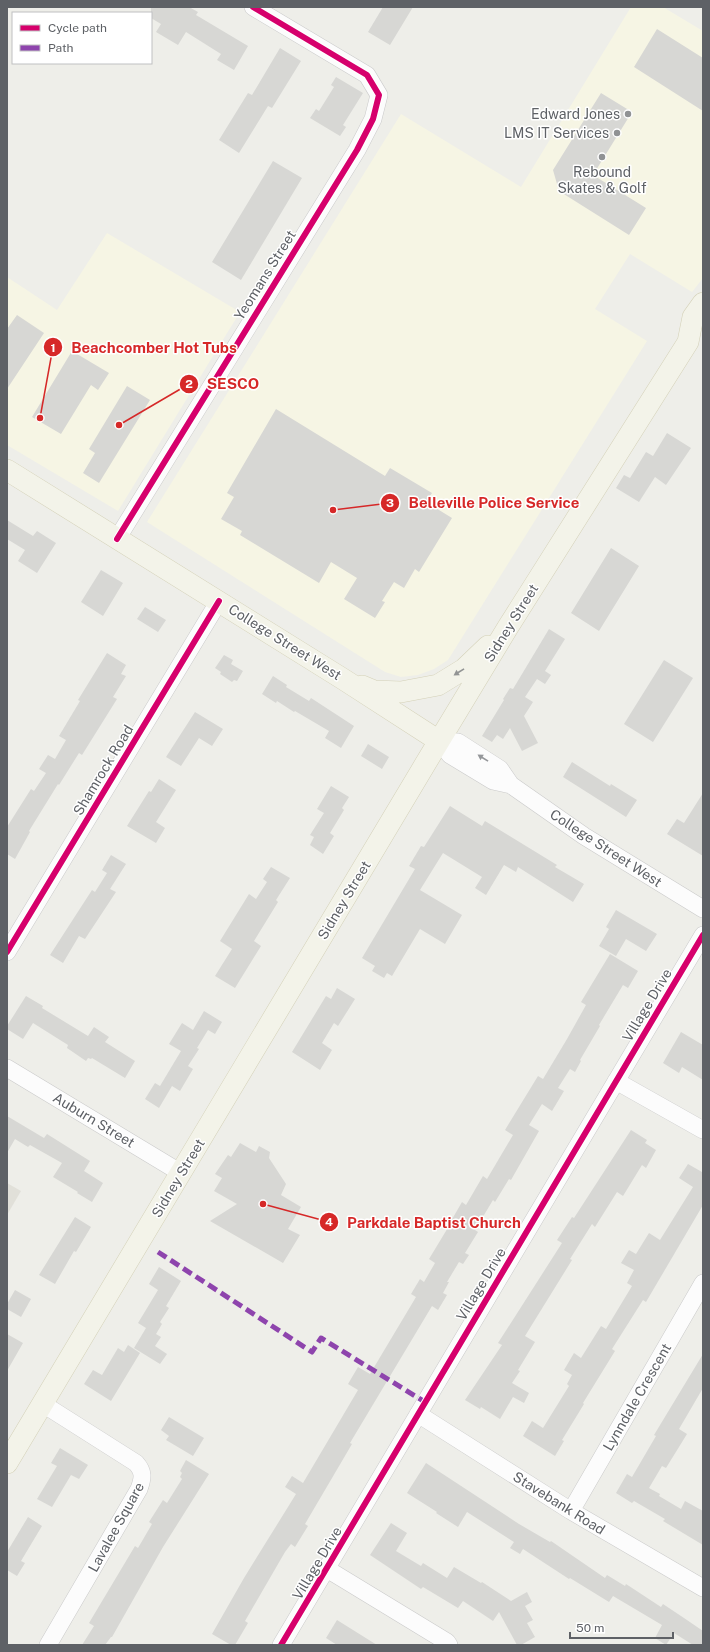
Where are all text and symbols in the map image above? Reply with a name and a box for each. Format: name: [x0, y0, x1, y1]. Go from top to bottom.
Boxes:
legend: [12, 12, 152, 64]
text: Cycle path: [48, 21, 107, 35]
text: Path: [48, 41, 74, 55]
place label: Edward Jones: [531, 106, 620, 122]
marker: Edward Jones: [623, 109, 633, 119]
place label: LMS IT Services: [504, 125, 609, 141]
marker: LMS IT Services: [612, 128, 622, 138]
marker: Rebound Skates & Golf: [597, 152, 607, 162]
place label: Rebound Skates & Golf: [557, 164, 647, 196]
street label: Yeomans Street: [231, 227, 299, 323]
callout: Beachcomber Hot Tubs: [43, 334, 245, 361]
text: Beachcomber Hot Tubs: [71, 339, 237, 356]
text: 1: [50, 341, 56, 355]
callout: SESCO: [179, 370, 268, 397]
text: SESCO: [207, 375, 259, 392]
text: 2: [185, 377, 193, 391]
callout: Belleville Police Service: [380, 490, 587, 517]
text: Belleville Police Service: [409, 494, 579, 511]
text: 3: [386, 496, 394, 510]
street label: Sidney Street: [481, 581, 541, 665]
street label: College Street West: [226, 601, 344, 683]
one-way arrow: [454, 668, 464, 676]
street label: Shamrock Road: [70, 722, 136, 818]
one-way arrow: [478, 754, 488, 762]
street label: College Street West: [547, 806, 665, 890]
street label: Sidney Street: [314, 858, 374, 942]
street label: Village Drive: [619, 966, 675, 1044]
street label: Auburn Street: [50, 1089, 138, 1151]
street label: Sidney Street: [148, 1136, 208, 1220]
callout: Parkdale Baptist Church: [319, 1209, 529, 1236]
text: Parkdale Baptist Church: [347, 1214, 521, 1231]
text: 4: [325, 1215, 333, 1229]
street label: Village Drive: [453, 1245, 509, 1323]
street label: Lynndale Crescent: [600, 1341, 674, 1453]
street label: Stavebank Road: [510, 1468, 608, 1538]
street label: Lavalee Square: [85, 1479, 147, 1575]
street label: Village Drive: [289, 1524, 345, 1602]
scale bar: [570, 1614, 673, 1640]
text: 50 m: [576, 1621, 604, 1635]

